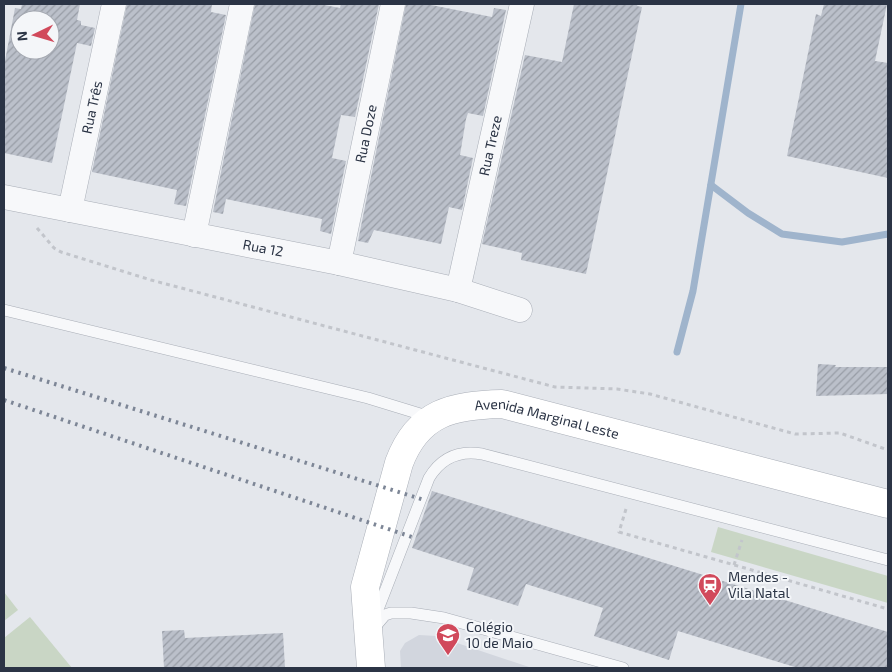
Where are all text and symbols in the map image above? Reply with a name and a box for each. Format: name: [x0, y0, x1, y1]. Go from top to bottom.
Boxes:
north arrow: [10, 10, 60, 60]
text: N: [13, 30, 30, 42]
street label: Rua Três: [77, 79, 105, 135]
street label: Rua Doze: [351, 103, 380, 164]
street label: Rua Treze: [475, 114, 505, 177]
street label: Rua 12: [241, 235, 285, 260]
street label: Avenida Marginal Leste: [474, 395, 621, 442]
place label: Mendes - Vila Natal: [728, 568, 791, 601]
station icon: Mendes - Vila Natal: [697, 572, 723, 606]
place label: Colégio 10 de Maio: [466, 618, 533, 651]
school or university icon: Colégio 10 de Maio: [435, 622, 461, 656]

